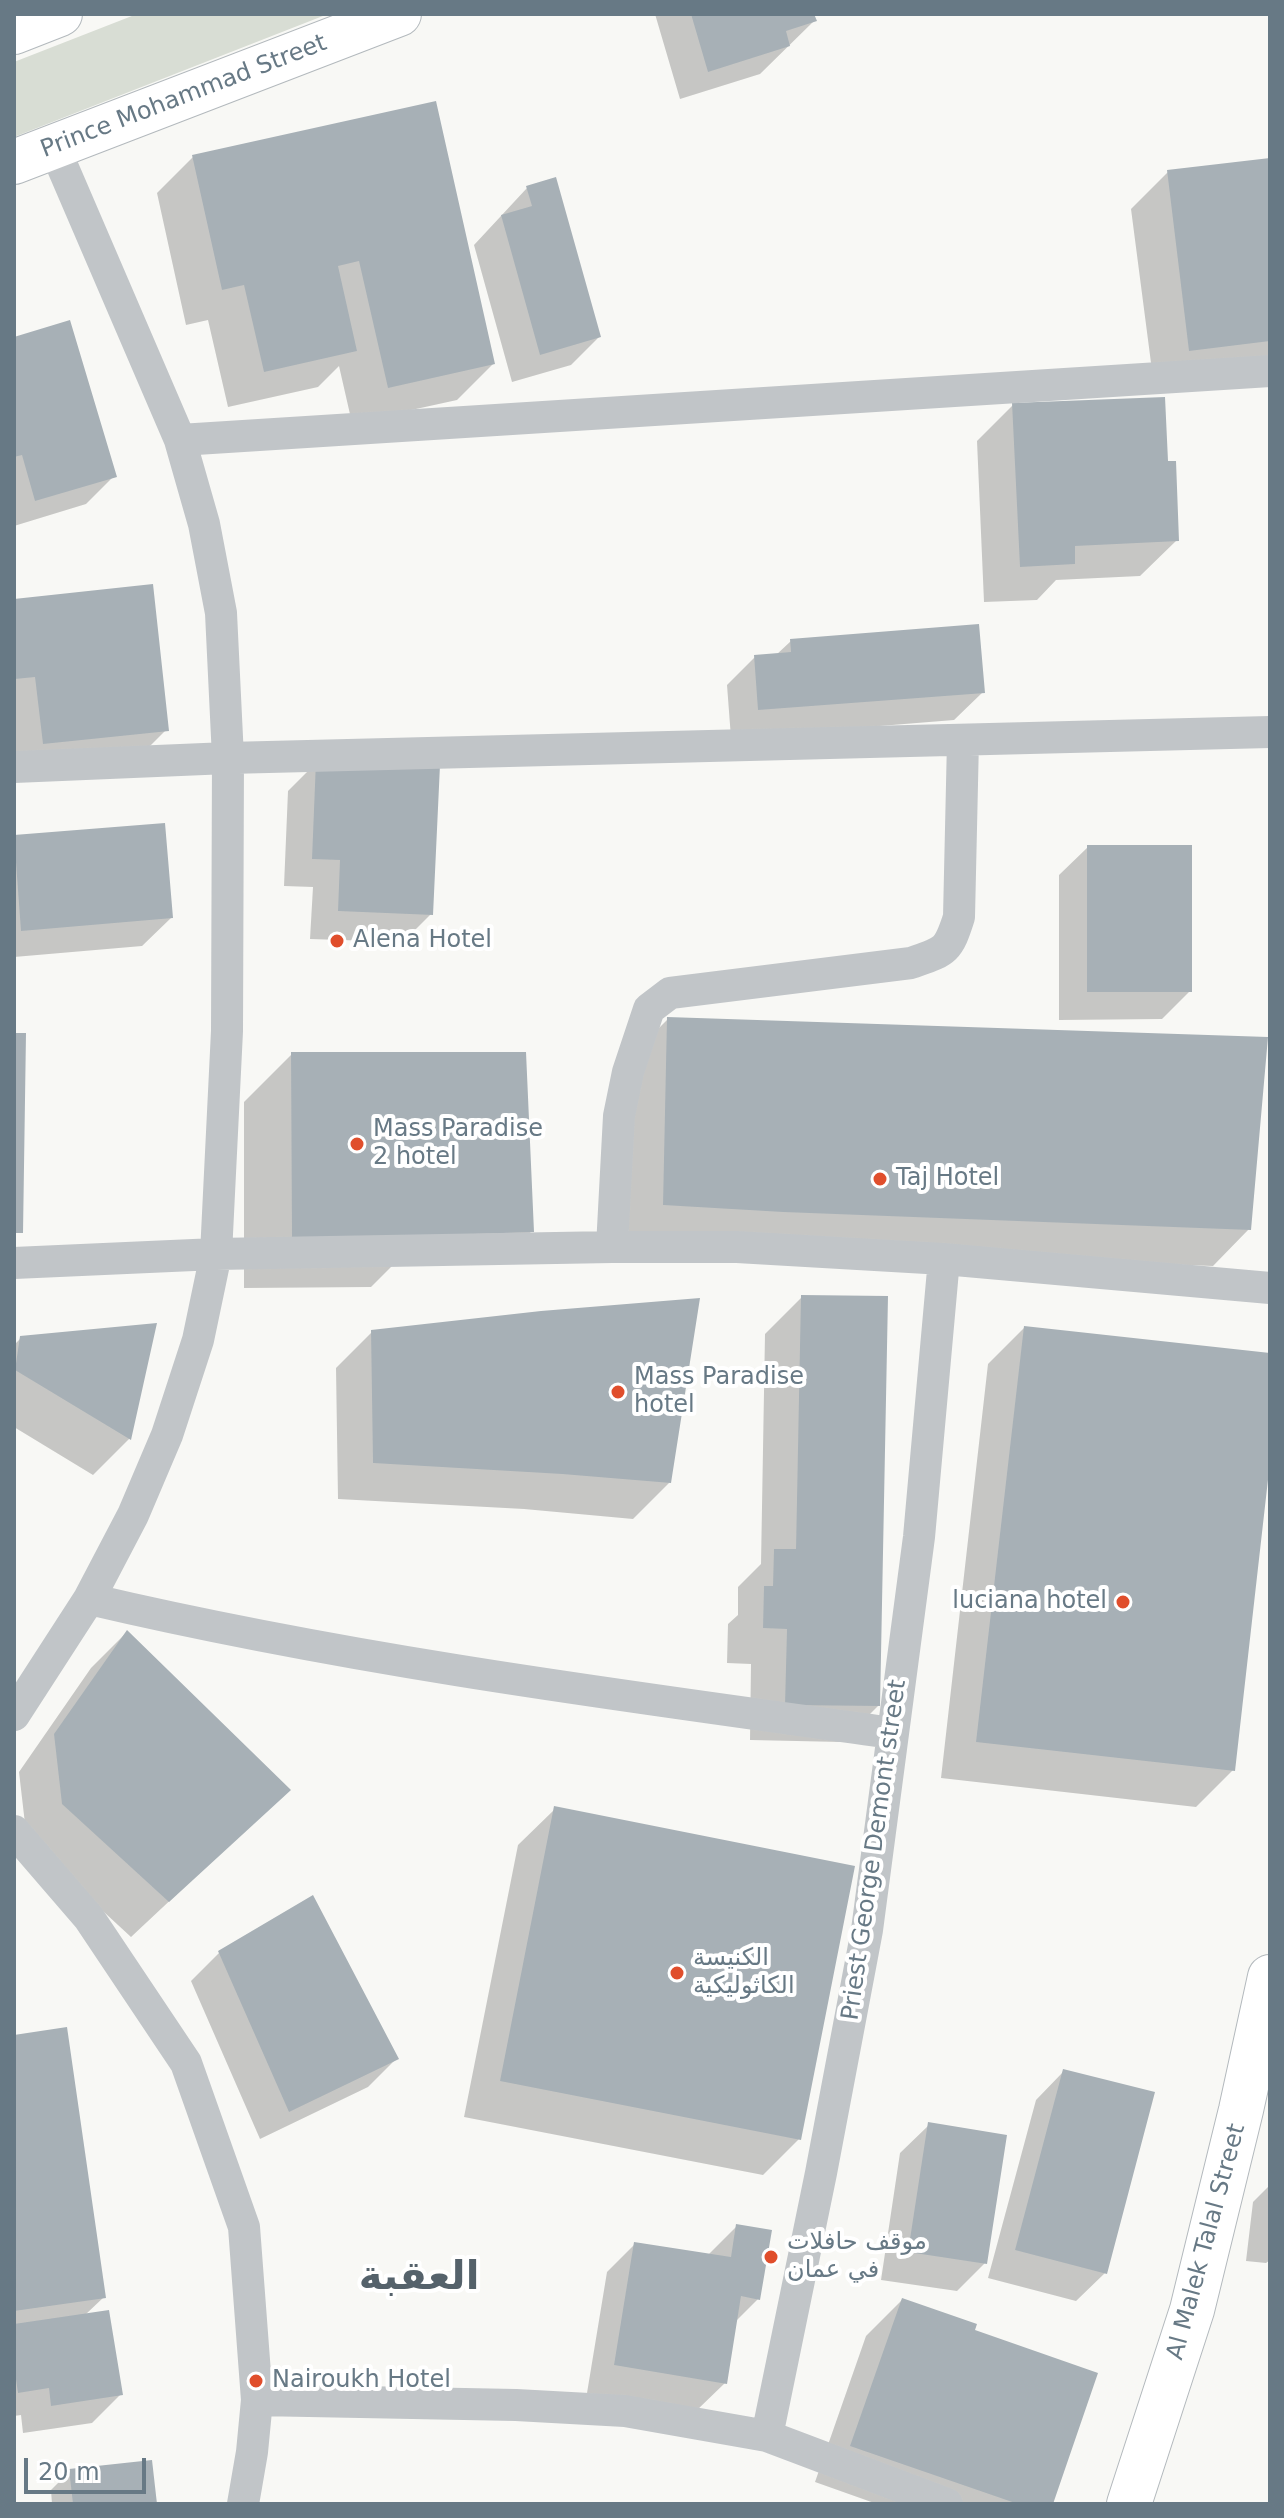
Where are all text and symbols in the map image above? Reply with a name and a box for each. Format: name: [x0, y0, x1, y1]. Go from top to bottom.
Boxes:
street label: Prince Mohammad Street: [37, 29, 331, 165]
place label: Alena Hotel: [353, 927, 492, 955]
marker: Alena Hotel: [328, 932, 346, 950]
place label: Mass Paradise 2 hotel: [373, 1116, 543, 1172]
marker: Mass Paradise 2 hotel: [348, 1135, 366, 1153]
place label: Taj Hotel: [896, 1165, 999, 1193]
marker: Taj Hotel: [871, 1170, 889, 1188]
place label: Mass Paradise hotel: [634, 1364, 804, 1420]
marker: Mass Paradise hotel: [609, 1383, 627, 1401]
place label: luciana hotel: [952, 1588, 1107, 1616]
marker: luciana hotel: [1114, 1593, 1132, 1611]
street label: Priest George Demont street: [837, 1678, 913, 2022]
place label: الكنيسة الكاثوليكية: [693, 1945, 795, 2001]
marker: الكنيسة الكاثوليكية: [668, 1964, 686, 1982]
street label: Al Malek Talal Street: [1162, 2121, 1252, 2363]
place label: موقف حافلات في عمان: [787, 2229, 927, 2285]
marker: موقف حافلات في عمان: [762, 2248, 780, 2266]
district label: العقبة: [359, 2255, 479, 2303]
place label: Nairoukh Hotel: [272, 2367, 451, 2395]
marker: Nairoukh Hotel: [247, 2372, 265, 2390]
scale bar: [28, 2442, 150, 2492]
text: 20 m: [38, 2458, 100, 2486]

